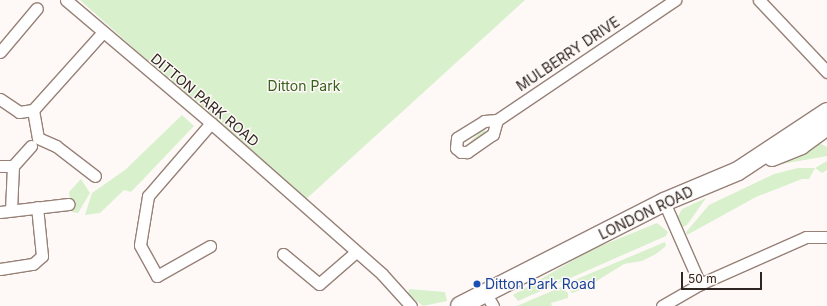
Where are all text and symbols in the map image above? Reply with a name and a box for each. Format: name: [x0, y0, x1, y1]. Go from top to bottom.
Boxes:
street label: MULBERRY DRIVE: [513, 13, 623, 95]
street label: DITTON PARK ROAD: [148, 50, 262, 150]
park label: Ditton Park: [268, 78, 340, 94]
street label: LONDON ROAD: [596, 183, 696, 243]
scale bar: [683, 264, 764, 290]
text: 50 m: [688, 271, 717, 286]
place label: Ditton Park Road: [485, 276, 595, 292]
marker: Ditton Park Road: [472, 279, 482, 289]

